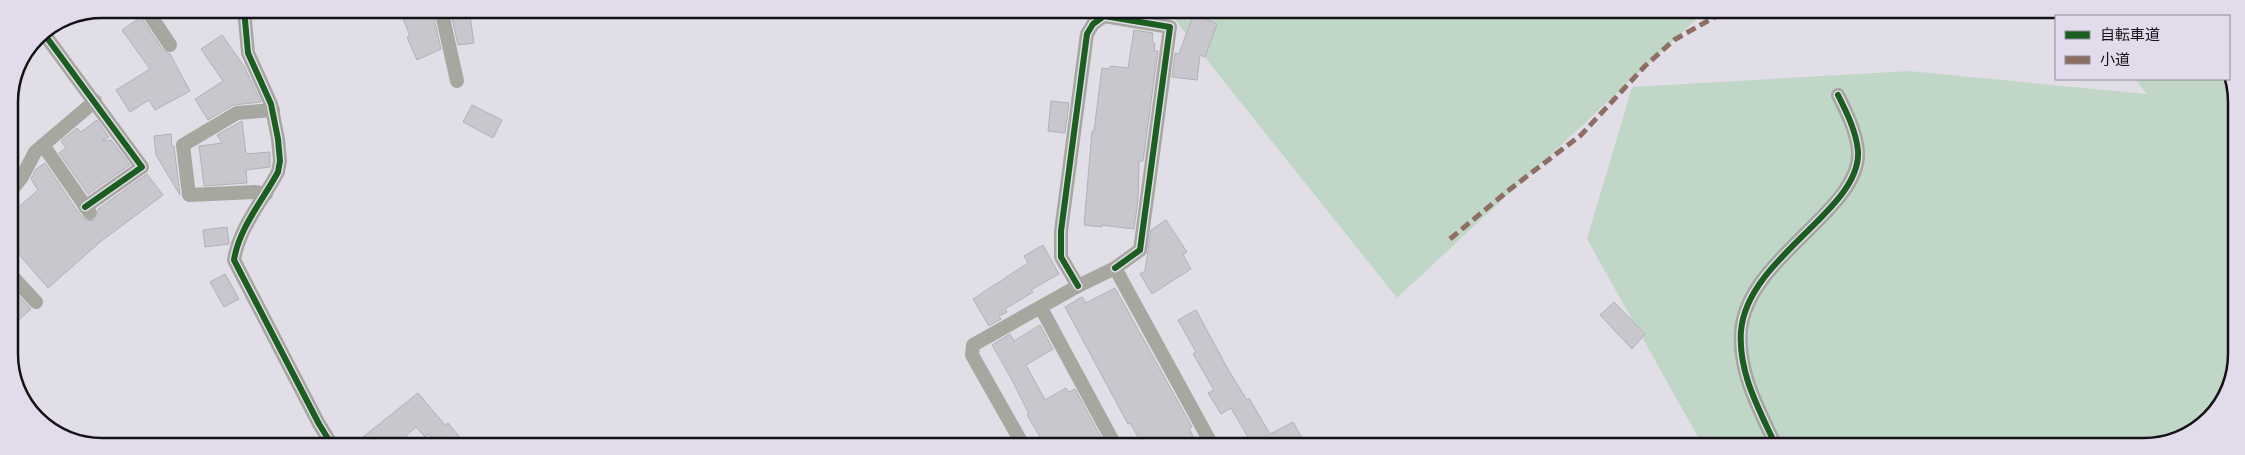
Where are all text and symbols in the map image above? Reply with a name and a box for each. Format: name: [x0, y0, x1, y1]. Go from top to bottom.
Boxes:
legend: [2055, 15, 2230, 80]
text: 自転車道: [2100, 24, 2160, 44]
text: 小道: [2100, 49, 2130, 69]

